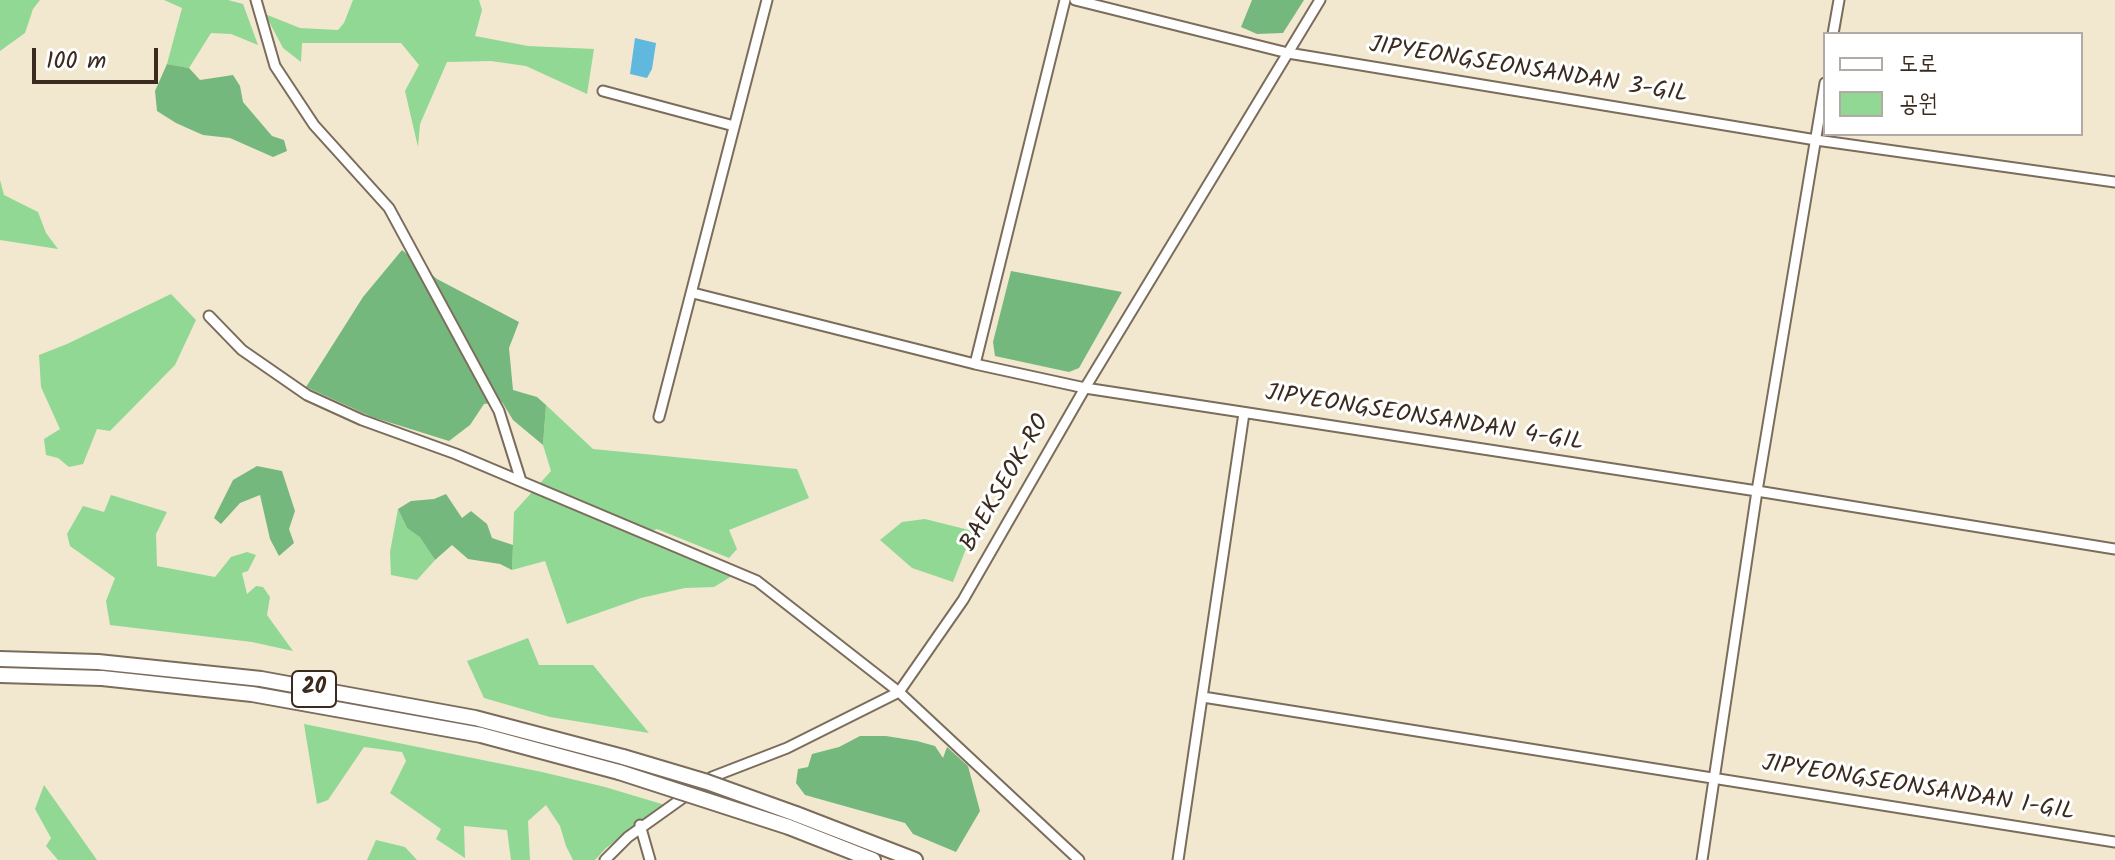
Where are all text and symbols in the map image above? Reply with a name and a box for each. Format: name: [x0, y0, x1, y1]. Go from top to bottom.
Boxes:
scale bar: [36, 32, 162, 82]
legend: [1823, 32, 2083, 136]
street label: JIPYEONGSEONSANDAN 3-GIL: [1367, 33, 1689, 111]
text: 100 m: [46, 42, 106, 81]
text: 도로: [1899, 45, 1938, 84]
text: 공원: [1899, 85, 1938, 124]
street label: JIPYEONGSEONSANDAN 4-GIL: [1263, 381, 1585, 459]
street label: BAEKSEOK-RO: [956, 410, 1058, 558]
road number: 20: [292, 671, 336, 707]
street label: JIPYEONGSEONSANDAN 1-GIL: [1760, 751, 2076, 829]

